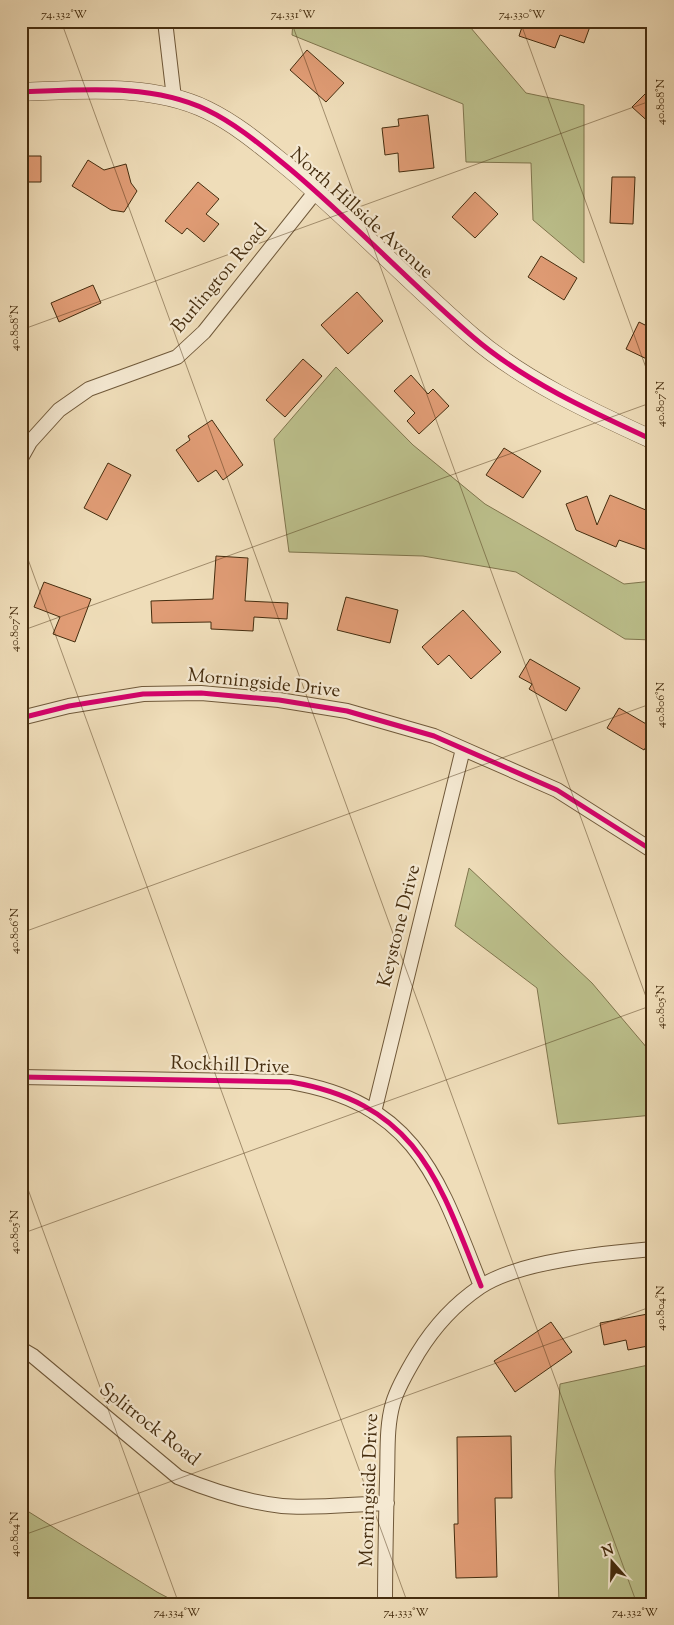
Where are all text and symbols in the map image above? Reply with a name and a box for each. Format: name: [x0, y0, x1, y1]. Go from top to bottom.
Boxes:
text: 74.332°W: [41, 6, 88, 24]
text: 74.331°W: [271, 6, 316, 24]
text: 74.330°W: [499, 6, 546, 24]
text: 40.808°N: [652, 79, 670, 125]
street label: North Hillside Avenue: [283, 142, 439, 286]
street label: Burlington Road: [166, 218, 274, 340]
text: 40.808°N: [6, 305, 24, 351]
text: 40.807°N: [652, 381, 670, 427]
text: 40.807°N: [6, 606, 24, 652]
street label: Morningside Drive: [186, 663, 342, 705]
text: 40.806°N: [652, 682, 670, 728]
street label: Keystone Drive: [372, 862, 428, 990]
text: 40.806°N: [6, 908, 24, 954]
text: 40.805°N: [652, 985, 670, 1029]
street label: Rockhill Drive: [170, 1050, 290, 1082]
text: 40.805°N: [6, 1210, 24, 1254]
text: 40.804°N: [652, 1285, 670, 1331]
street label: Splitrock Road: [93, 1377, 206, 1473]
street label: Morningside Drive: [354, 1413, 386, 1567]
text: 40.804°N: [6, 1511, 24, 1557]
north arrow: [586, 1538, 636, 1588]
text: N: [600, 1540, 617, 1563]
text: 74.334°W: [154, 1604, 201, 1622]
text: 74.333°W: [383, 1604, 429, 1622]
text: 74.332°W: [612, 1604, 659, 1622]

